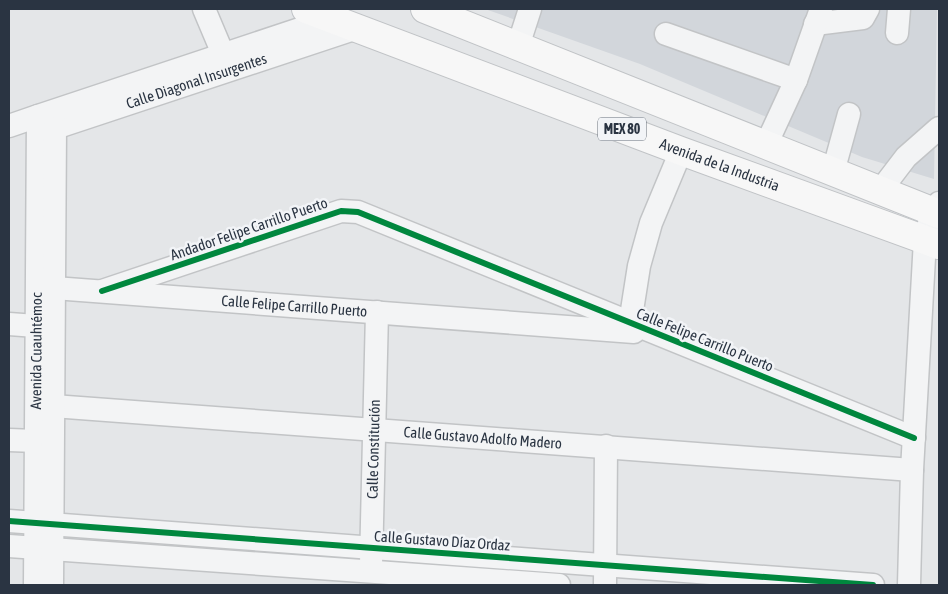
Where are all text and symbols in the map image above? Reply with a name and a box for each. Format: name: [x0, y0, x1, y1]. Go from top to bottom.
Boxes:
street label: Calle Diagonal Insurgentes: [124, 50, 269, 112]
road number: MEX 80: [598, 118, 646, 140]
street label: Avenida de la Industria: [658, 135, 782, 194]
street label: Andador Felipe Carrillo Puerto: [168, 194, 330, 263]
street label: Avenida Cuauhtémoc: [27, 292, 45, 410]
street label: Calle Felipe Carrillo Puerto: [221, 292, 368, 320]
street label: Calle Felipe Carrillo Puerto: [634, 304, 776, 375]
street label: Calle Constitución: [364, 399, 383, 499]
street label: Calle Gustavo Adolfo Madero: [403, 423, 563, 452]
street label: Calle Gustavo Díaz Ordaz: [373, 527, 511, 554]

